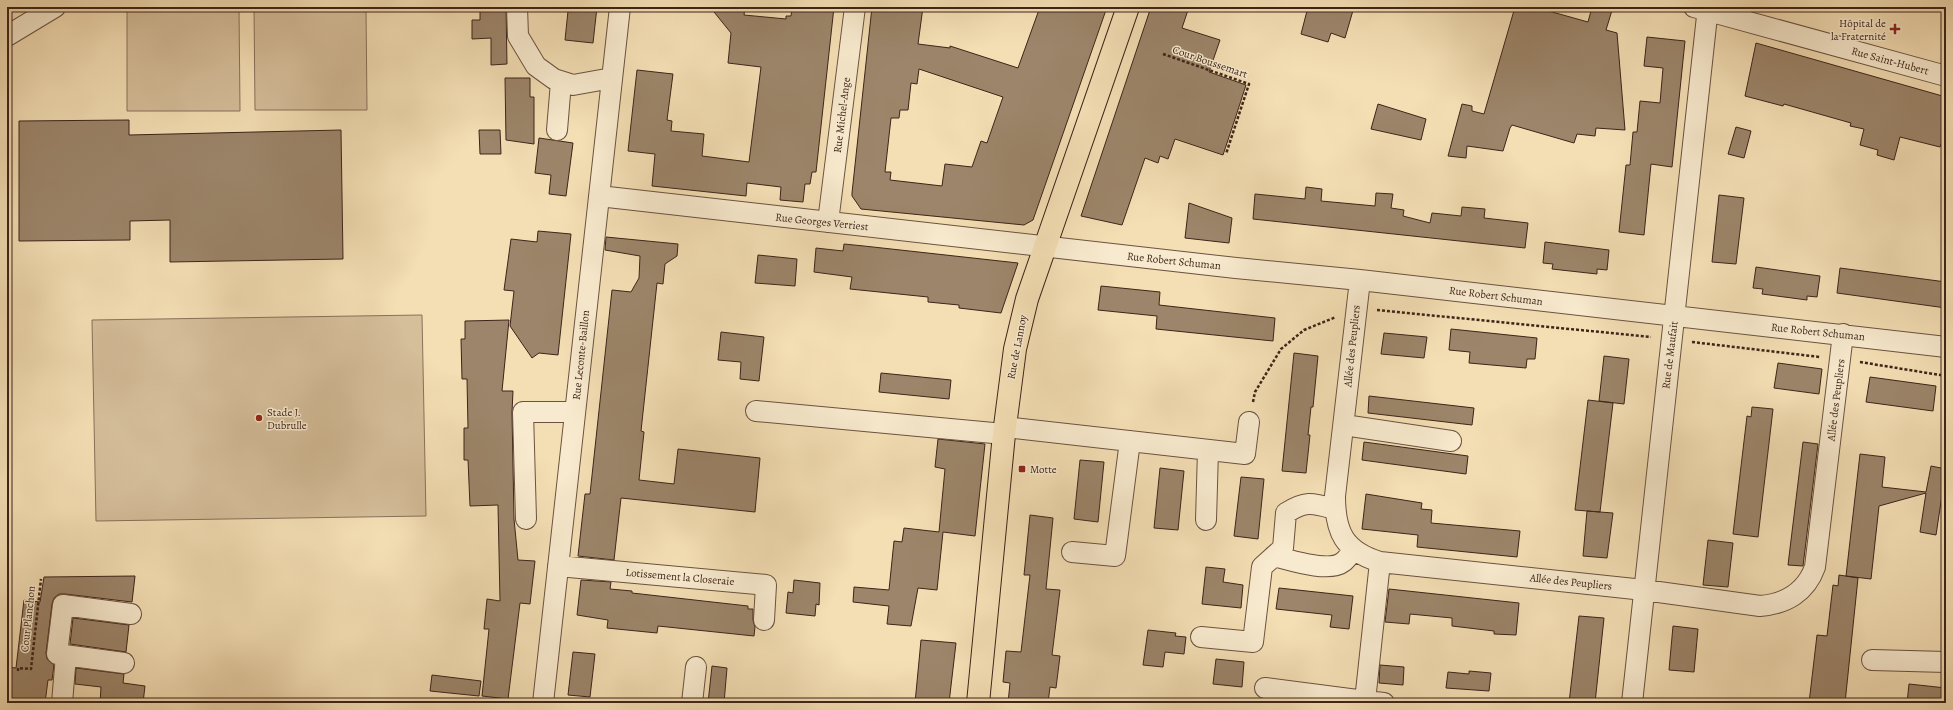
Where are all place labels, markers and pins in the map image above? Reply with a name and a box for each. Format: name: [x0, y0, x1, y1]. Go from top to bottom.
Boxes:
place label: Hôpital de la Fraternité: [1831, 16, 1886, 44]
marker: Hôpital de la Fraternité: [1889, 23, 1901, 35]
place label: Stade J. Dubrulle: [267, 405, 307, 433]
marker: Stade J. Dubrulle: [254, 413, 264, 423]
place label: Motte: [1030, 462, 1057, 477]
marker: Motte: [1017, 464, 1027, 474]

